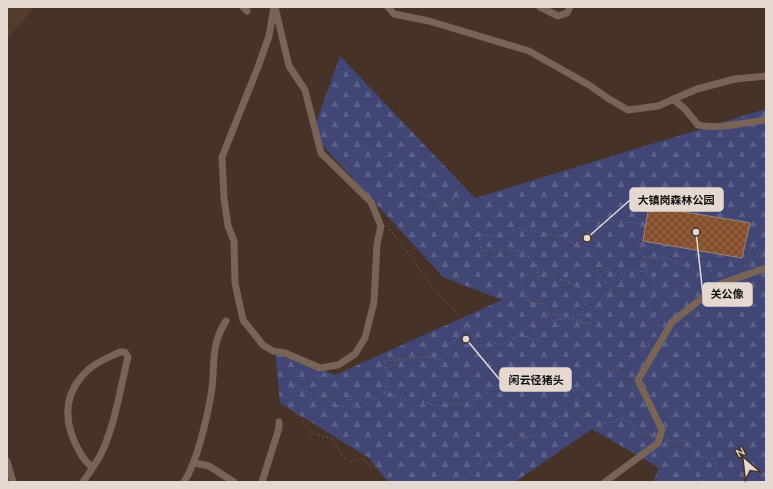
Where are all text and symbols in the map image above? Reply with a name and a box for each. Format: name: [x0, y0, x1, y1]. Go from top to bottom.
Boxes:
callout: 大镇岗森林公园: [630, 188, 723, 211]
text: 大镇岗森林公园: [638, 193, 715, 206]
callout: 关公像: [703, 283, 752, 306]
text: 关公像: [711, 287, 744, 300]
callout: 闲云径猪头: [500, 368, 571, 391]
text: 闲云径猪头: [509, 373, 564, 386]
north arrow: [725, 441, 765, 481]
text: N: [733, 444, 747, 459]

